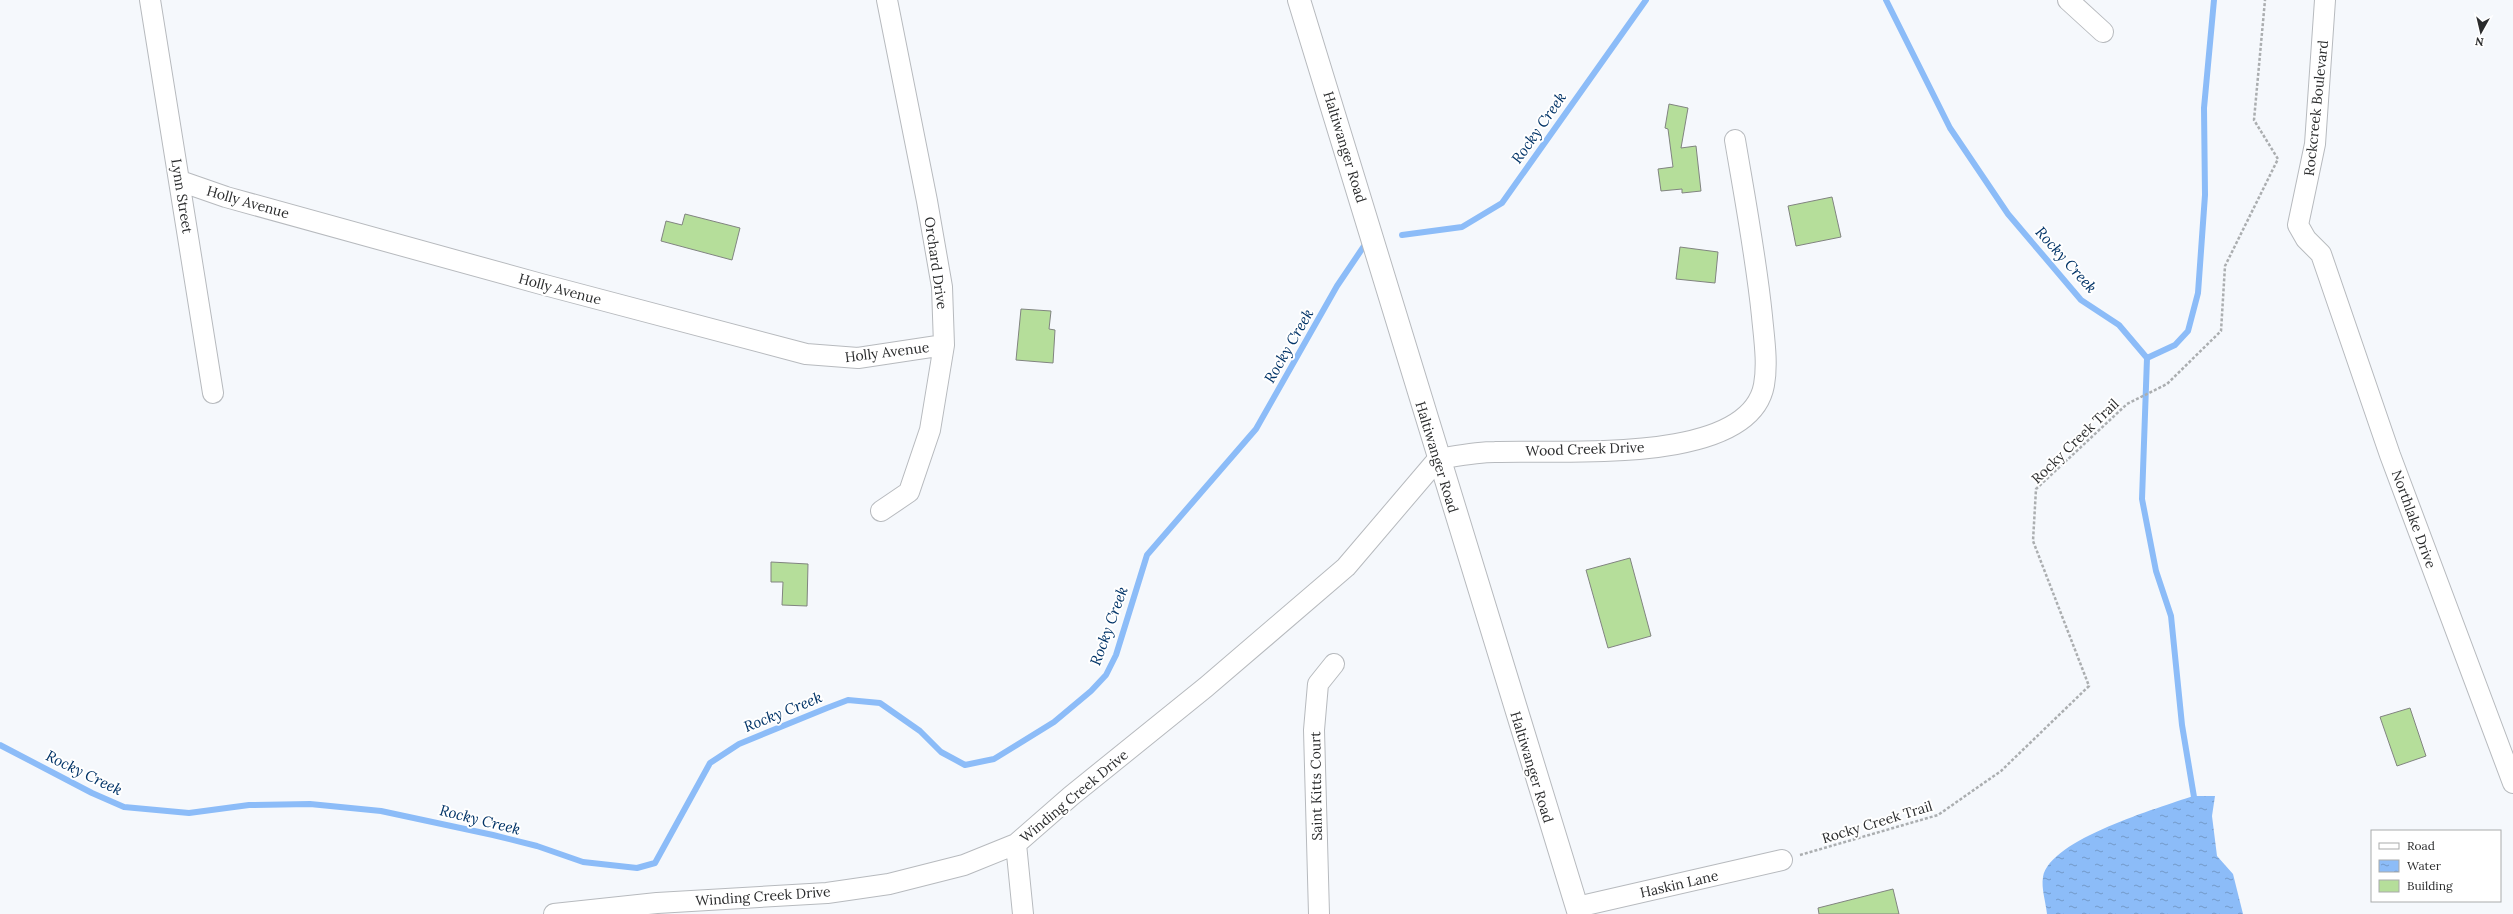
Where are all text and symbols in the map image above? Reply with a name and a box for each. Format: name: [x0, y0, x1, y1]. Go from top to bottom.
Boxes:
north arrow: [2461, 12, 2501, 52]
text: N: [2474, 34, 2485, 49]
street label: Rockcreek Boulevard: [2300, 39, 2332, 177]
water label: Rocky Creek: [1507, 88, 1570, 167]
street label: Haltiwanger Road: [1320, 89, 1370, 205]
street label: Lynn Street: [167, 157, 197, 235]
street label: Holly Avenue: [205, 182, 292, 222]
street label: Orchard Drive: [921, 216, 951, 311]
water label: Rocky Creek: [2032, 223, 2101, 297]
street label: Holly Avenue: [517, 269, 604, 309]
water label: Rocky Creek: [1260, 305, 1318, 386]
street label: Holly Avenue: [844, 338, 931, 366]
street label: Rocky Creek Trail: [2028, 395, 2123, 487]
street label: Haltiwanger Road: [1412, 399, 1462, 515]
street label: Wood Creek Drive: [1525, 438, 1645, 460]
street label: Northlake Drive: [2388, 467, 2440, 571]
water label: Rocky Creek: [1085, 584, 1132, 668]
water label: Rocky Creek: [741, 687, 825, 736]
street label: Haltiwanger Road: [1507, 709, 1557, 825]
street label: Saint Kitts Court: [1306, 731, 1326, 841]
street label: Winding Creek Drive: [1016, 745, 1132, 846]
water label: Rocky Creek: [43, 746, 126, 799]
street label: Rocky Creek Trail: [1820, 797, 1935, 847]
water label: Rocky Creek: [438, 800, 523, 839]
legend: [2371, 830, 2501, 902]
text: Road: [2407, 838, 2435, 853]
text: Water: [2407, 858, 2442, 873]
street label: Haskin Lane: [1638, 866, 1720, 902]
text: Building: [2407, 878, 2453, 893]
street label: Winding Creek Drive: [695, 882, 832, 910]

